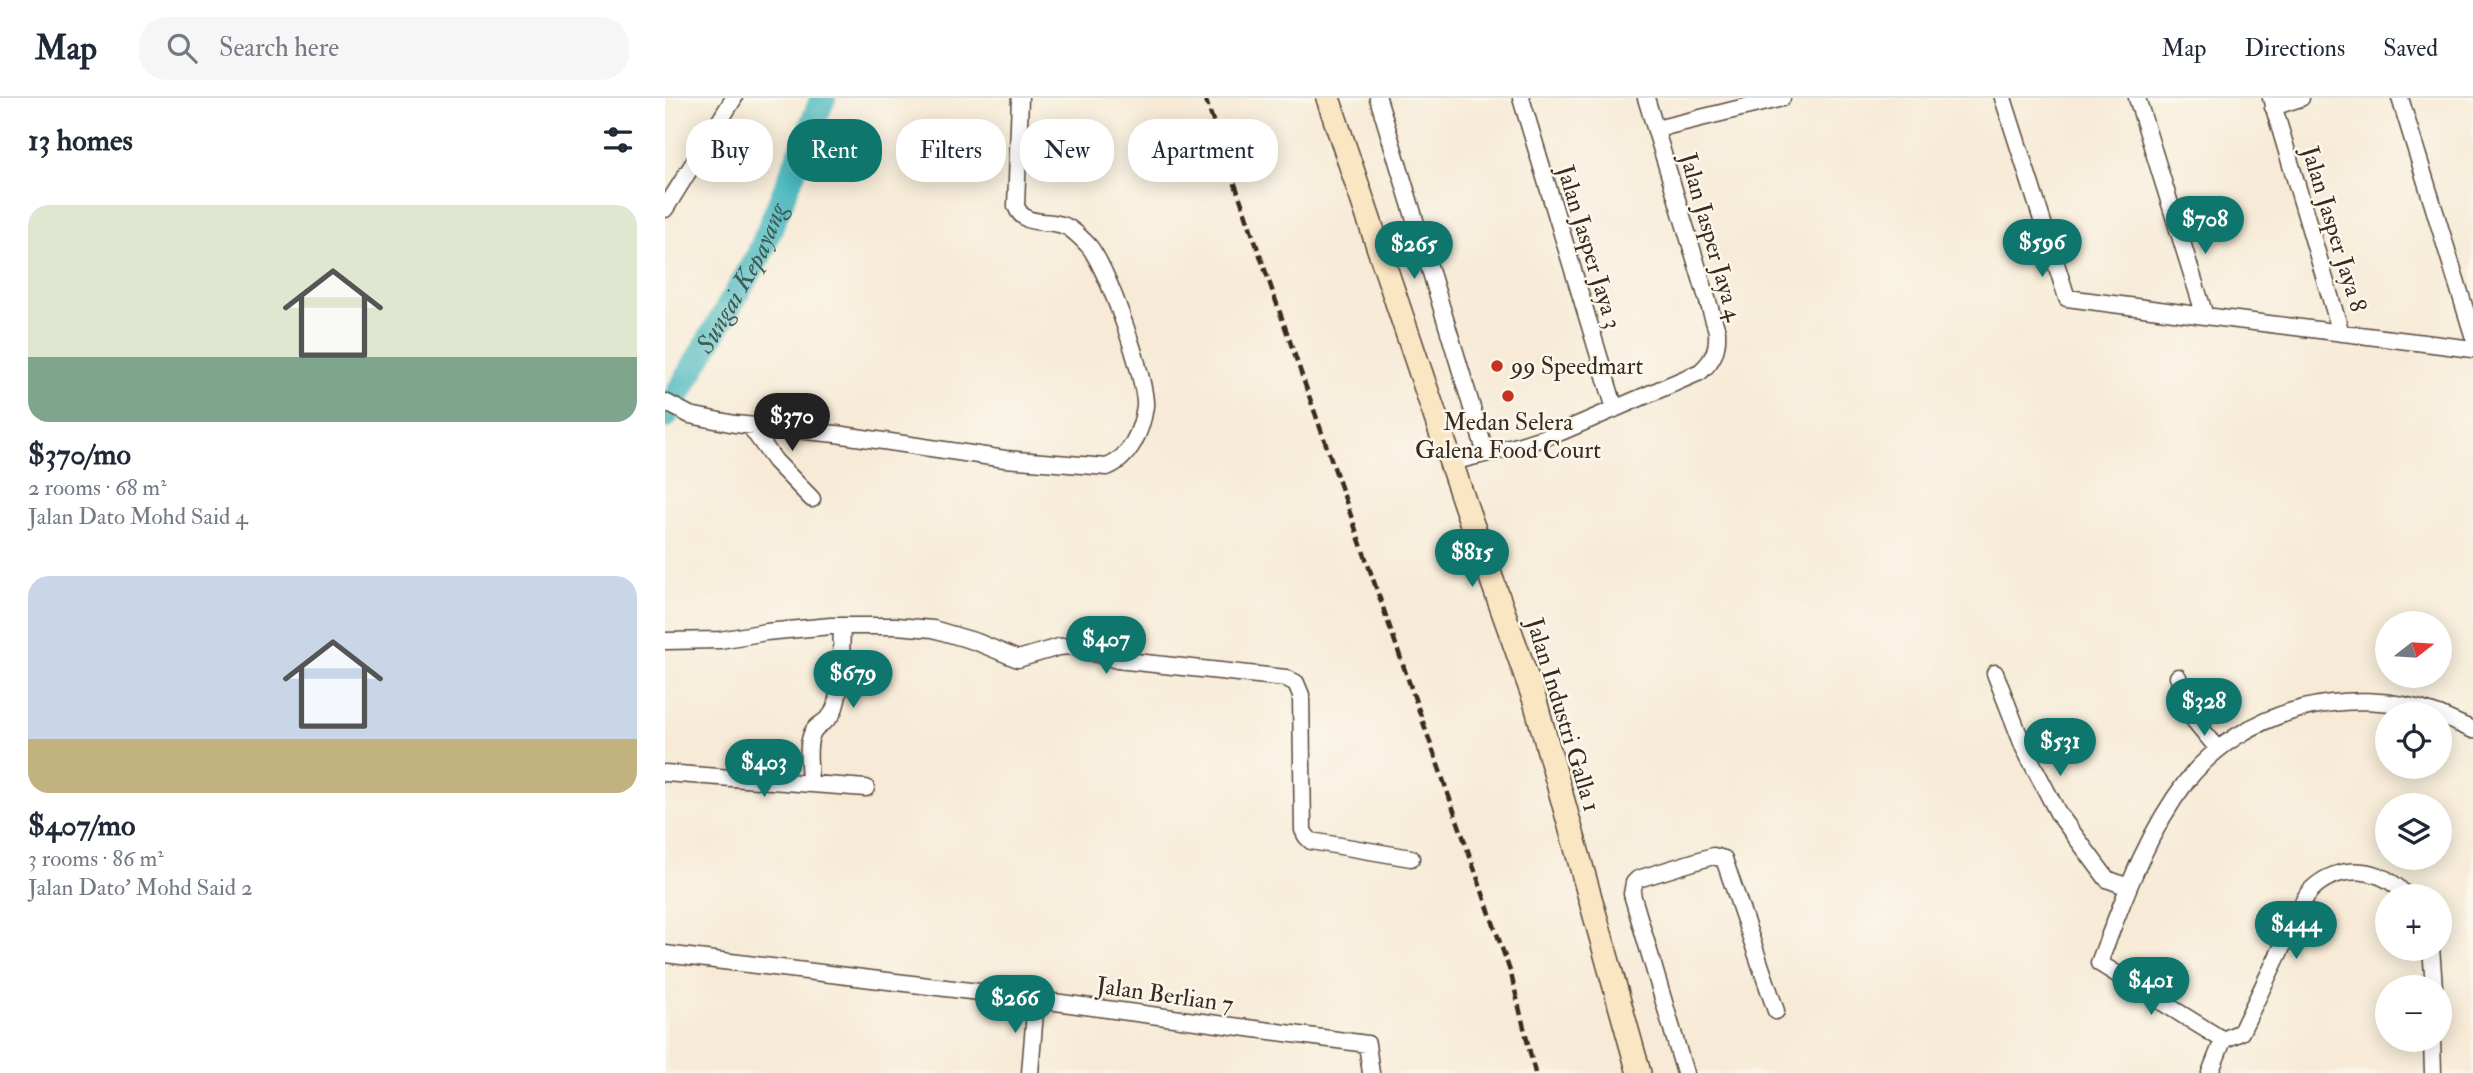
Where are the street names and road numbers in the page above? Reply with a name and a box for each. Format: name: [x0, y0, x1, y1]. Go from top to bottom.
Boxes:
street label: Jalan Jasper Jaya 8: [2294, 142, 2374, 316]
street label: Jalan Jasper Jaya 4: [1672, 149, 1750, 325]
street label: Jalan Jasper Jaya 3: [1549, 161, 1629, 333]
street label: Jalan Industri Galla 1: [1519, 613, 1607, 816]
street label: Jalan Berlian 7: [1094, 970, 1235, 1020]

